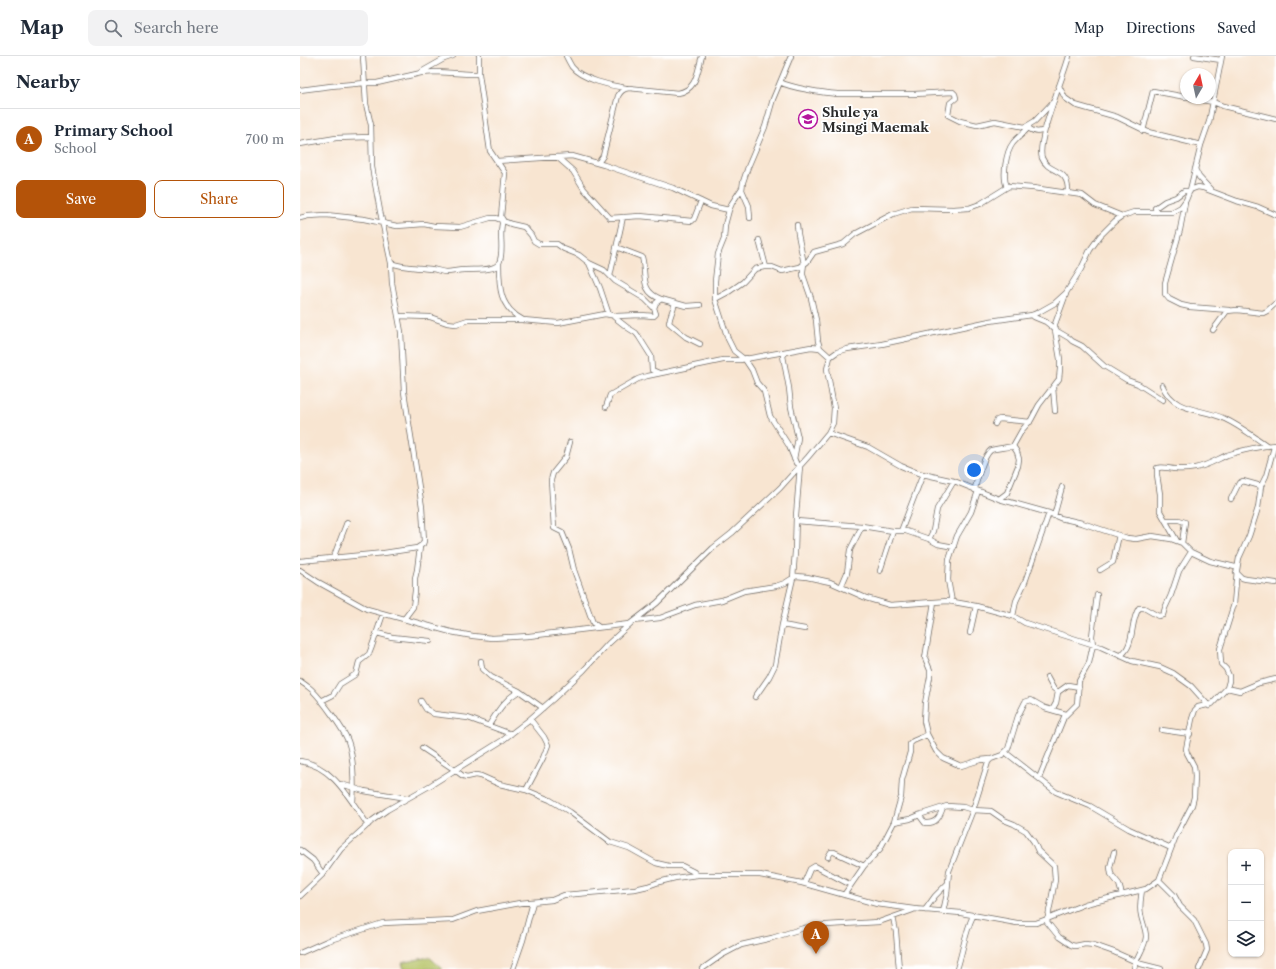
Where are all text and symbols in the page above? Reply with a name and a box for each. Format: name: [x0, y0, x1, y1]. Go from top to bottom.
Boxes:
search box: [88, 10, 368, 46]
text: Map: [20, 16, 64, 39]
icon: search: [102, 17, 124, 39]
text: Search here: [134, 18, 219, 37]
text: Map: [1074, 19, 1104, 37]
text: Directions: [1126, 19, 1195, 37]
text: Saved: [1217, 19, 1256, 37]
north arrow: [1180, 68, 1216, 104]
text: Nearby: [16, 72, 80, 92]
place label: Shule ya Msingi Maemak: [822, 104, 929, 135]
school or university icon: Shule ya Msingi Maemak: [797, 108, 819, 130]
text: Primary School: [54, 121, 173, 140]
text: A: [24, 131, 34, 147]
text: 700 m: [246, 131, 284, 147]
text: School: [54, 140, 97, 156]
button: Save: [16, 180, 146, 218]
button: Share: [154, 180, 284, 218]
your location: [964, 460, 984, 480]
map controls: [1228, 849, 1264, 957]
button: +: [1228, 849, 1264, 885]
button: −: [1228, 885, 1264, 921]
pin: A: [803, 921, 829, 954]
button: layers: [1228, 921, 1264, 957]

